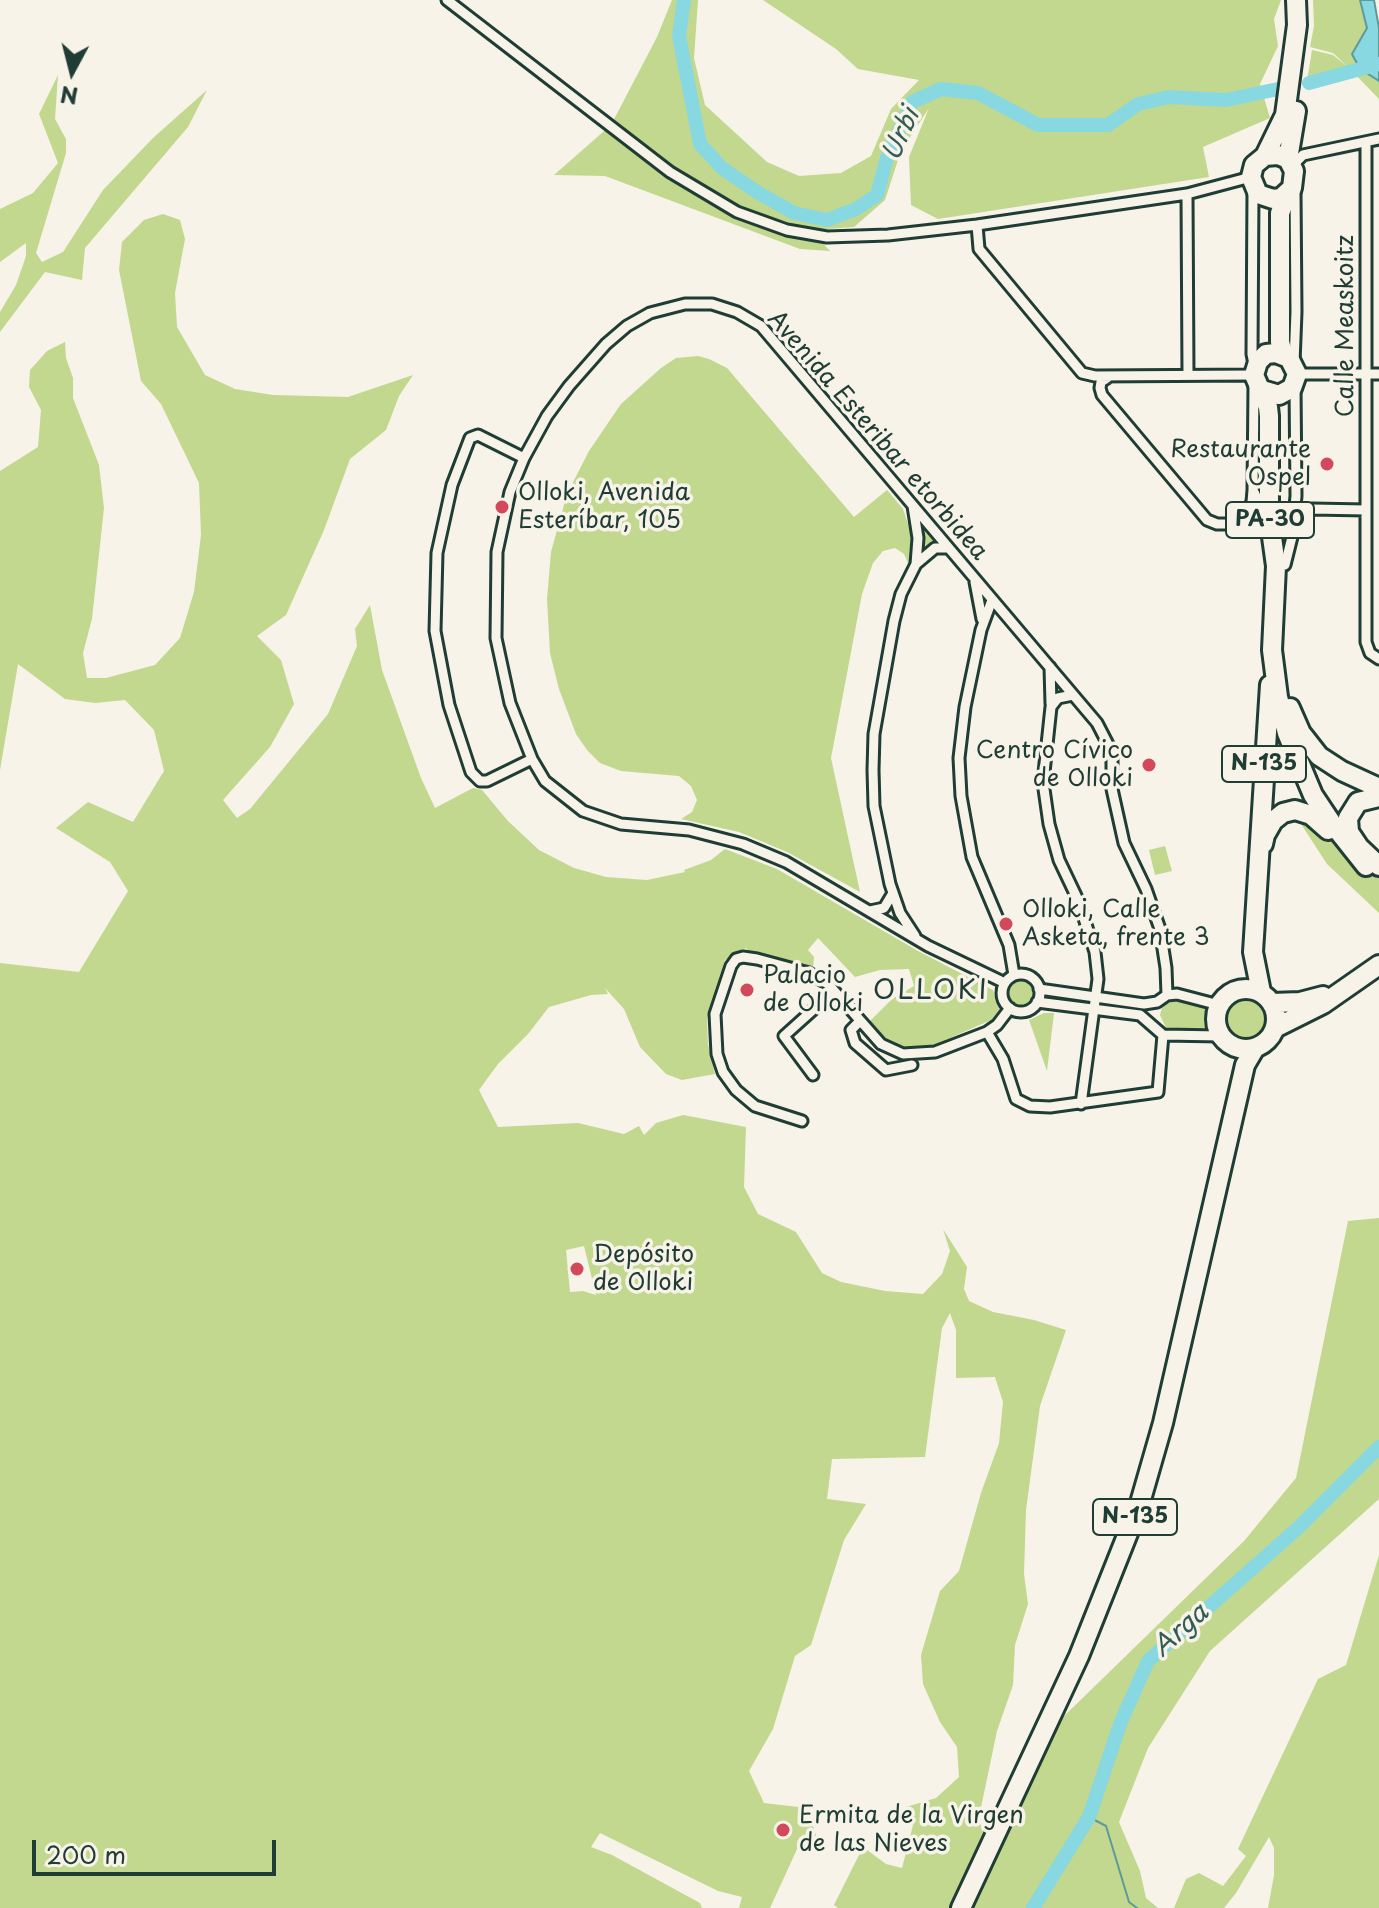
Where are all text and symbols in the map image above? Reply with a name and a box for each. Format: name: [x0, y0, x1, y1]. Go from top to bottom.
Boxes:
north arrow: [32, 32, 112, 112]
text: N: [58, 79, 80, 114]
water label: Urbi: [877, 104, 927, 166]
street label: Calle Measkoitz: [1332, 235, 1360, 417]
street label: Avenida Esteribar etorbidea: [761, 305, 993, 567]
place label: Restaurante Ospel: [1170, 436, 1311, 492]
marker: Restaurante Ospel: [1318, 455, 1336, 473]
place label: Olloki, Avenida Esteríbar, 105: [518, 479, 690, 535]
marker: Olloki, Avenida Esteríbar, 105: [493, 498, 511, 516]
road number: PA-30: [1226, 502, 1314, 538]
place label: Centro Cívico de Olloki: [976, 737, 1133, 793]
road number: N-135: [1222, 746, 1306, 782]
marker: Centro Cívico de Olloki: [1140, 756, 1158, 774]
place label: Olloki, Calle Asketa, frente 3: [1022, 896, 1210, 952]
marker: Olloki, Calle Asketa, frente 3: [997, 915, 1015, 933]
place label: Palacio de Olloki: [763, 962, 863, 1018]
district label: OLLOKI: [876, 974, 986, 1008]
marker: Palacio de Olloki: [738, 981, 756, 999]
place label: Depósito de Olloki: [593, 1241, 694, 1297]
marker: Depósito de Olloki: [568, 1260, 586, 1278]
road number: N-135: [1093, 1499, 1177, 1535]
water label: Arga: [1147, 1598, 1215, 1664]
place label: Ermita de la Virgen de las Nieves: [799, 1802, 1024, 1858]
marker: Ermita de la Virgen de las Nieves: [774, 1821, 792, 1839]
scale bar: [36, 1824, 280, 1874]
text: 200 m: [46, 1836, 126, 1872]

